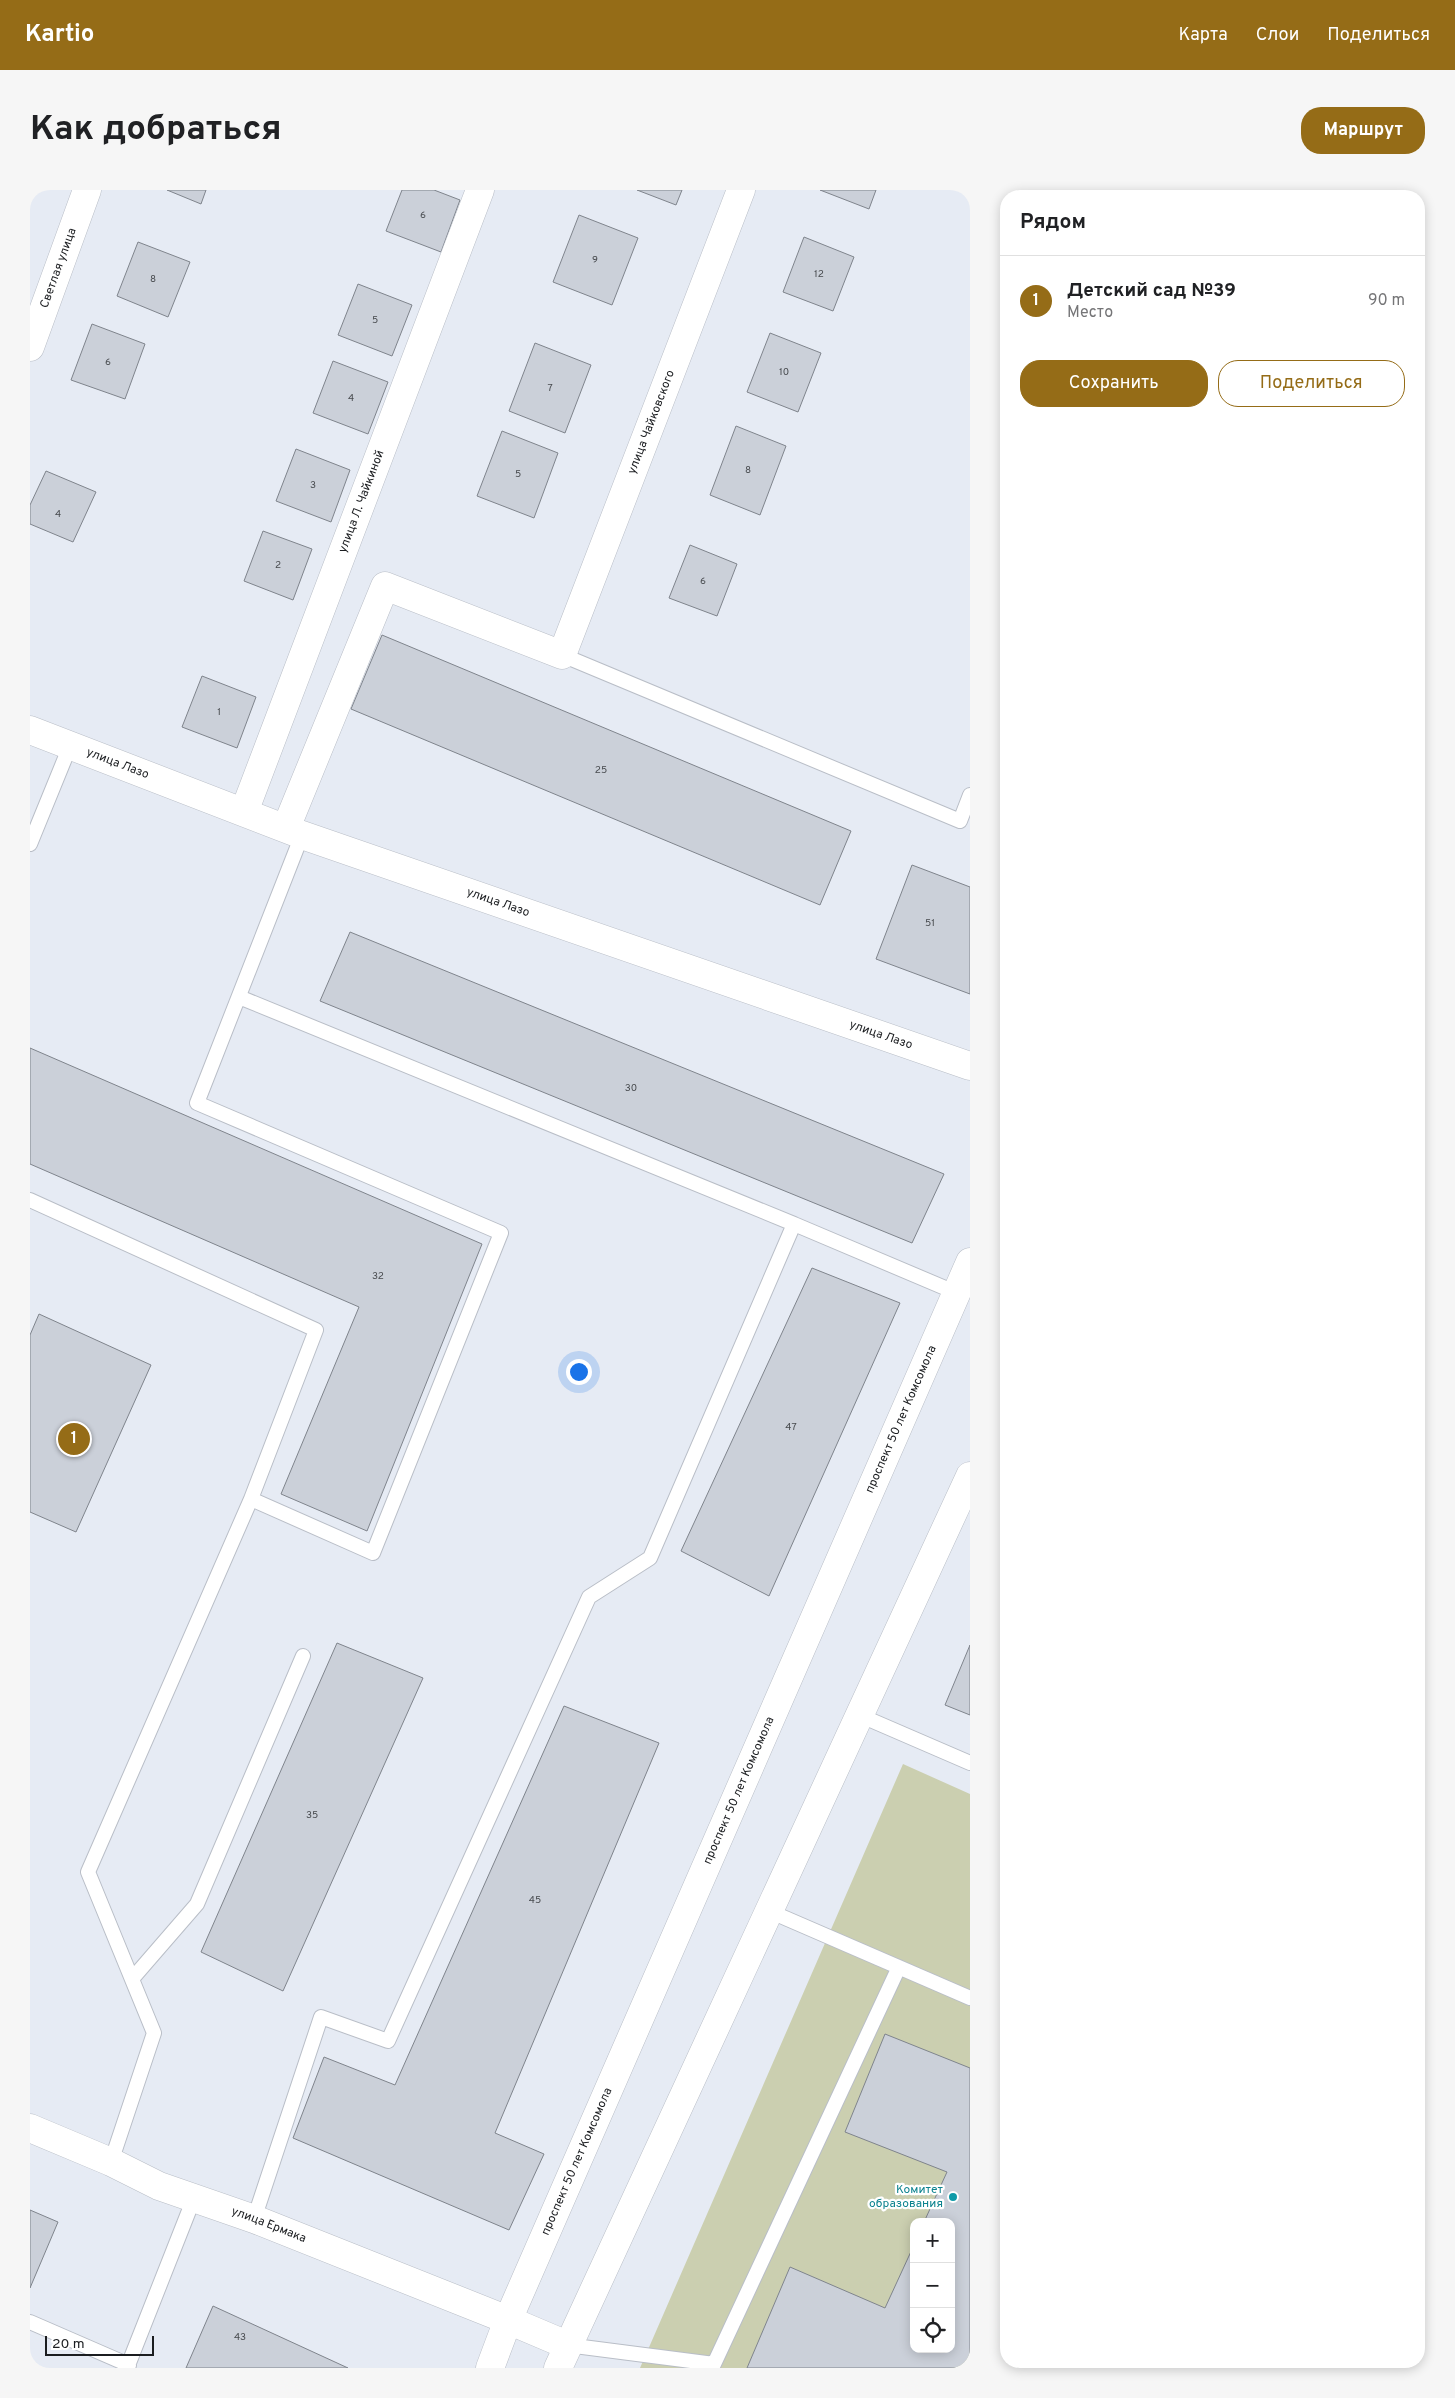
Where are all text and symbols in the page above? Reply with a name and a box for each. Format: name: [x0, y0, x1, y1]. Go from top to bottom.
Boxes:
text: Kartio: [25, 20, 94, 50]
text: Карта: [1178, 24, 1228, 47]
text: Слои: [1256, 24, 1299, 47]
text: Поделиться: [1327, 24, 1430, 47]
button: Маршрут: [1301, 107, 1425, 154]
text: Как добраться: [30, 108, 282, 152]
house number: 6: [420, 209, 426, 222]
text: Рядом: [1020, 209, 1086, 236]
street label: Светлая улица: [37, 226, 81, 310]
house number: 9: [592, 254, 598, 267]
house number: 12: [814, 268, 824, 281]
house number: 8: [150, 273, 156, 286]
text: Детский сад №39: [1067, 279, 1236, 303]
text: 1: [1033, 291, 1039, 311]
text: 90 m: [1368, 291, 1405, 311]
text: Место: [1067, 303, 1113, 323]
house number: 5: [372, 314, 378, 327]
house number: 6: [105, 356, 111, 369]
button: Сохранить: [1020, 360, 1208, 407]
button: Поделиться: [1218, 360, 1405, 407]
house number: 10: [779, 366, 789, 379]
street label: улица Чайковского: [624, 367, 679, 476]
house number: 7: [547, 382, 553, 395]
house number: 4: [348, 392, 354, 405]
street label: улица Л. Чайкиной: [335, 448, 389, 555]
house number: 8: [745, 464, 751, 477]
house number: 5: [515, 468, 521, 481]
house number: 3: [310, 479, 316, 492]
house number: 4: [55, 508, 61, 521]
house number: 2: [275, 559, 281, 572]
house number: 6: [700, 575, 706, 588]
house number: 1: [217, 706, 221, 719]
street label: улица Лазо: [84, 745, 152, 783]
house number: 25: [595, 764, 607, 777]
street label: улица Лазо: [464, 884, 532, 921]
house number: 51: [925, 917, 935, 930]
street label: улица Лазо: [847, 1017, 915, 1054]
house number: 30: [625, 1082, 637, 1095]
house number: 32: [372, 1270, 384, 1283]
street label: проспект 50 лет Комсомола: [862, 1343, 941, 1496]
your location: [566, 1359, 592, 1385]
pin: 1: [58, 1420, 90, 1458]
house number: 47: [785, 1421, 797, 1434]
street label: проспект 50 лет Комсомола: [700, 1714, 778, 1867]
house number: 35: [306, 1809, 318, 1822]
house number: 45: [529, 1894, 541, 1907]
street label: проспект 50 лет Комсомола: [538, 2085, 616, 2238]
place label: Комитет образования: [869, 2182, 944, 2212]
marker: Комитет образования: [947, 2191, 959, 2203]
street label: улица Ермака: [229, 2204, 309, 2247]
map controls: [910, 2218, 955, 2353]
button: +: [910, 2218, 955, 2263]
button: −: [910, 2263, 955, 2308]
button: locate: [910, 2308, 955, 2353]
house number: 43: [234, 2331, 246, 2344]
scale bar: [45, 2333, 154, 2356]
text: 20 m: [52, 2336, 85, 2353]

